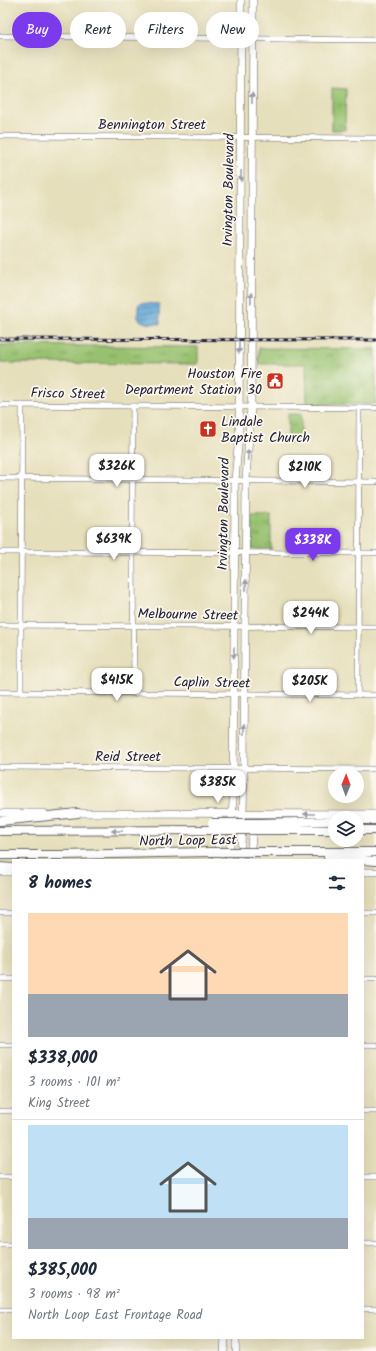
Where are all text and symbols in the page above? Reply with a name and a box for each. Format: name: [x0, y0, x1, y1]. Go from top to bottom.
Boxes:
chip: Buy: [12, 12, 62, 48]
chip: Rent: [70, 12, 126, 48]
chip: Filters: [134, 12, 198, 48]
chip: New: [206, 12, 259, 48]
one-way arrow: [249, 91, 255, 104]
street label: Bennington Street: [98, 114, 207, 136]
street label: Irvington Boulevard: [217, 132, 241, 247]
one-way arrow: [238, 170, 244, 183]
one-way arrow: [248, 291, 254, 304]
one-way arrow: [236, 342, 242, 355]
place label: Houston Fire Department Station 30: [125, 363, 263, 401]
public building icon: Houston Fire Department Station 30: [265, 371, 285, 391]
street label: Frisco Street: [30, 382, 106, 406]
place label: Lindale Baptist Church: [221, 411, 310, 449]
church icon: Lindale Baptist Church: [198, 419, 218, 439]
one-way arrow: [244, 449, 251, 461]
pin: $326K: [89, 454, 145, 488]
pin: $210K: [277, 455, 333, 489]
text: $326K: [98, 456, 136, 477]
street label: Irvington Boulevard: [212, 456, 236, 571]
text: $210K: [288, 457, 322, 478]
pin: $639K: [86, 527, 142, 561]
pin: $338K: [285, 528, 341, 562]
text: $639K: [96, 529, 132, 550]
text: $338K: [294, 530, 332, 551]
one-way arrow: [243, 578, 249, 591]
pin: $244K: [283, 601, 339, 635]
street label: Melbourne Street: [137, 603, 239, 627]
text: $244K: [292, 603, 330, 624]
one-way arrow: [231, 647, 237, 660]
pin: $415K: [89, 668, 145, 702]
pin: $205K: [282, 669, 338, 703]
text: $415K: [100, 670, 134, 691]
street label: Caplin Street: [173, 671, 251, 695]
text: $205K: [292, 671, 328, 692]
one-way arrow: [241, 722, 247, 735]
street label: Reid Street: [95, 746, 162, 768]
north arrow: [328, 767, 364, 803]
map controls: [328, 767, 364, 847]
pin: $385K: [190, 770, 246, 804]
text: $385K: [200, 772, 236, 793]
one-way arrow: [302, 811, 315, 817]
button: layers: [328, 811, 364, 847]
one-way arrow: [110, 828, 123, 834]
street label: North Loop East: [139, 829, 238, 853]
text: 8 homes: [28, 870, 92, 897]
icon: filters: [326, 872, 348, 894]
icon: home: [152, 939, 224, 1011]
text: $338,000: [28, 1045, 97, 1072]
text: 3 rooms · 101 m²: [28, 1072, 120, 1093]
text: King Street: [28, 1093, 90, 1114]
icon: home: [152, 1151, 224, 1223]
text: $385,000: [28, 1257, 97, 1284]
text: 3 rooms · 98 m²: [28, 1284, 120, 1305]
text: North Loop East Frontage Road: [28, 1305, 202, 1326]

